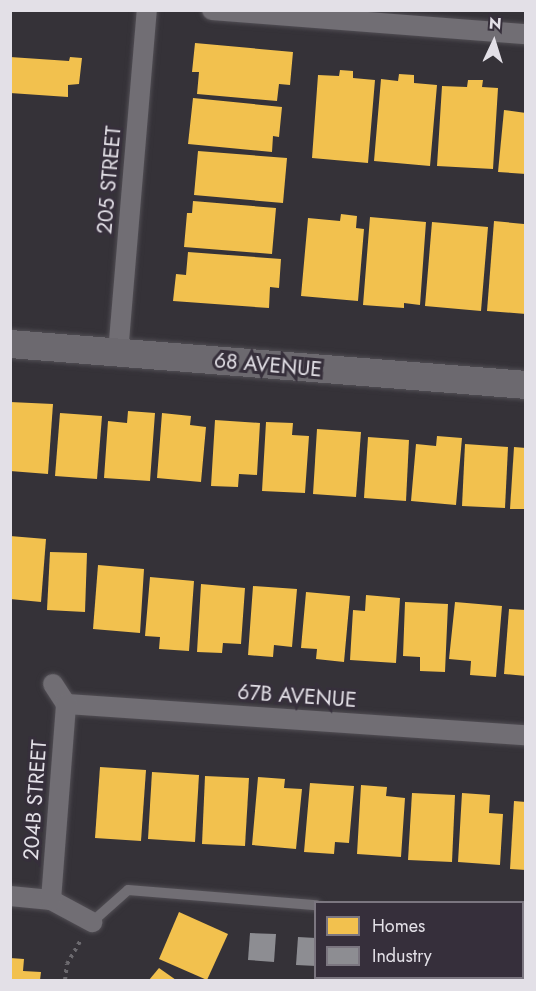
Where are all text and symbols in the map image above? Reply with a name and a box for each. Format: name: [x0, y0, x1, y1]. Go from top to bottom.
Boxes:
north arrow: [464, 12, 524, 72]
text: N: [488, 12, 502, 35]
street label: 205 STREET: [92, 125, 126, 235]
street label: 68 AVENUE: [213, 348, 323, 382]
street label: 67B AVENUE: [237, 679, 357, 713]
street label: 204B STREET: [18, 739, 52, 861]
legend: [314, 901, 524, 979]
text: Homes: [372, 913, 425, 939]
text: Industry: [372, 943, 432, 969]

